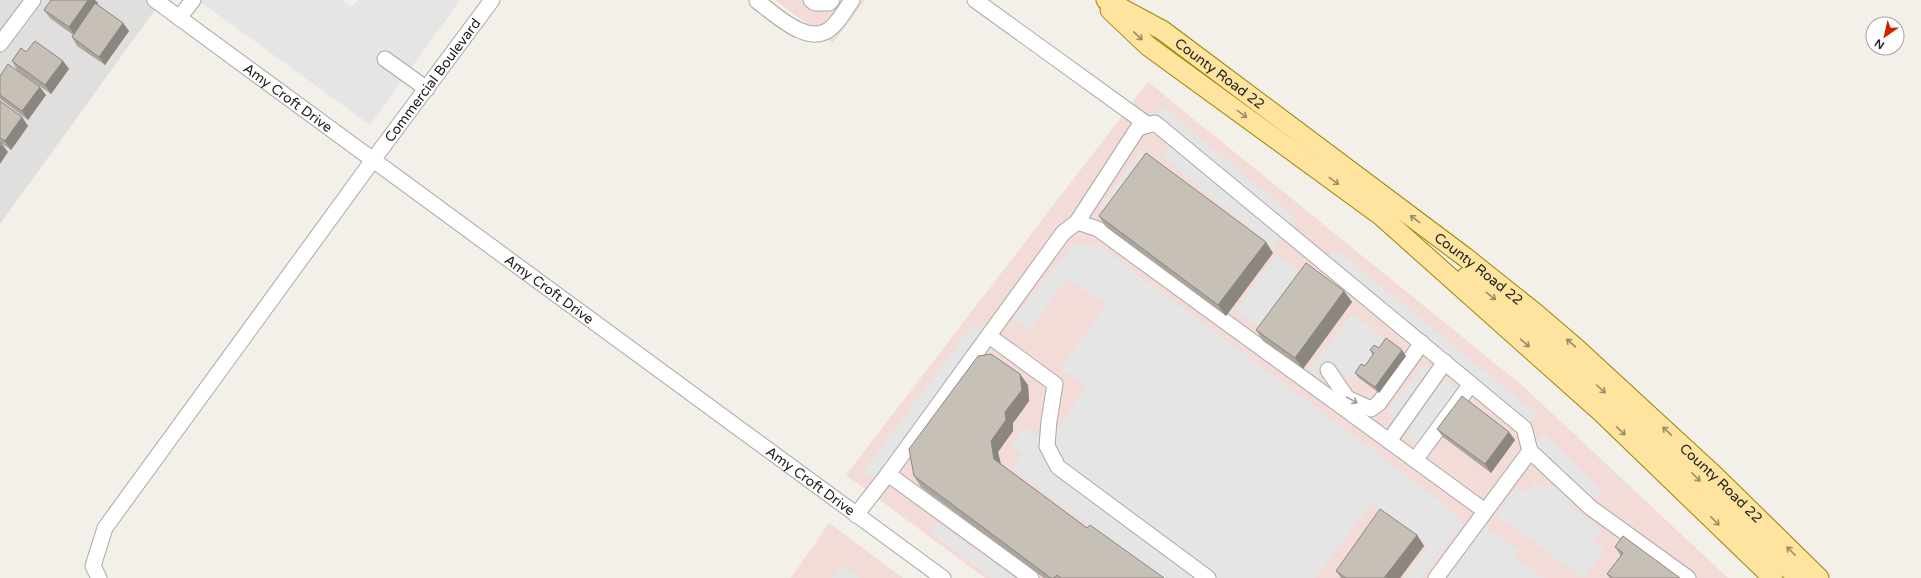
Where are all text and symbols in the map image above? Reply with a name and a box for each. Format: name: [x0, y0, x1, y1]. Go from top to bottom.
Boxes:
street label: Commercial Boulevard: [381, 15, 484, 145]
north arrow: [1865, 16, 1905, 56]
one-way arrow: [1133, 31, 1143, 41]
street label: County Road 22: [1172, 34, 1268, 113]
text: N: [1872, 36, 1887, 52]
street label: Amy Croft Drive: [240, 59, 336, 136]
one-way arrow: [1236, 110, 1247, 118]
one-way arrow: [1329, 177, 1340, 185]
one-way arrow: [1409, 215, 1420, 223]
street label: County Road 22: [1431, 229, 1526, 308]
street label: Amy Croft Drive: [501, 251, 597, 328]
one-way arrow: [1485, 292, 1496, 300]
one-way arrow: [1519, 339, 1530, 348]
one-way arrow: [1566, 339, 1577, 348]
one-way arrow: [1596, 384, 1606, 394]
one-way arrow: [1346, 396, 1358, 404]
one-way arrow: [1616, 426, 1626, 436]
one-way arrow: [1662, 426, 1672, 436]
street label: County Road 22: [1676, 440, 1766, 526]
street label: Amy Croft Drive: [763, 443, 858, 519]
one-way arrow: [1691, 472, 1701, 482]
one-way arrow: [1710, 516, 1720, 526]
one-way arrow: [1786, 546, 1796, 556]

